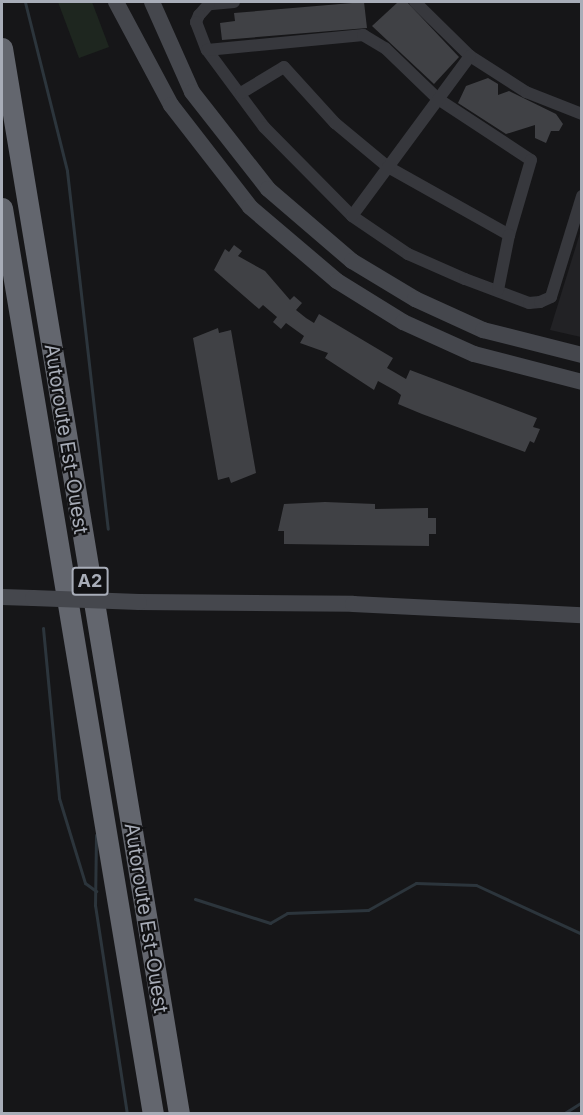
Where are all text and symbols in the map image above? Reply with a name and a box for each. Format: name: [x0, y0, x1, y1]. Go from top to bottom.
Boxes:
street label: Autoroute Est-Ouest: [39, 342, 93, 536]
road number: A2: [70, 566, 110, 596]
street label: Autoroute Est-Ouest: [119, 821, 173, 1015]

